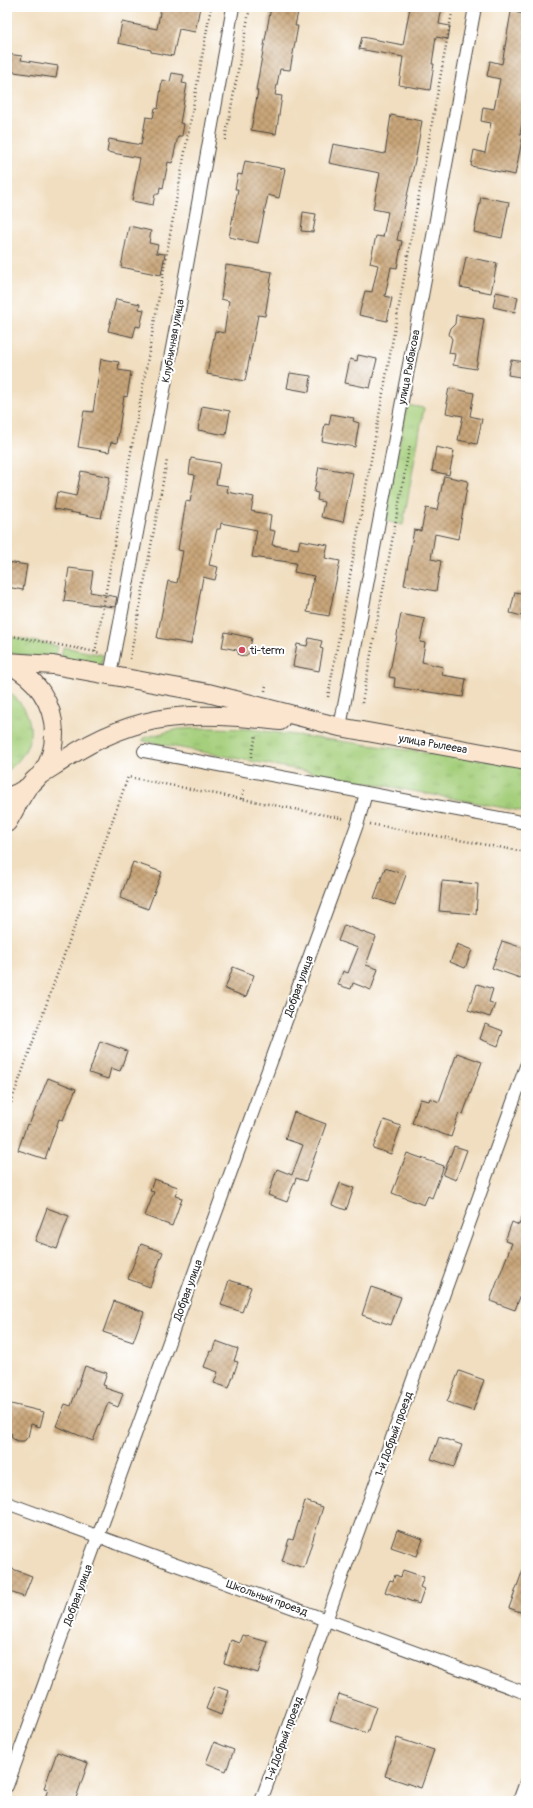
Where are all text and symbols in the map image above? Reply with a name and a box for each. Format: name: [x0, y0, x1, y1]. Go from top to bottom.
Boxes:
street label: Клубничная улица: [159, 298, 187, 384]
street label: улица Рыбакова: [395, 329, 423, 406]
place label: ti-term: [249, 644, 285, 657]
marker: ti-term: [237, 645, 247, 655]
street label: улица Рылеева: [397, 731, 468, 756]
street label: Добрая улица: [282, 954, 316, 1019]
street label: Добрая улица: [171, 1258, 205, 1323]
street label: 1-й Добрый проезд: [373, 1389, 416, 1478]
street label: Добрая улица: [61, 1563, 95, 1628]
street label: Школьный проезд: [225, 1577, 310, 1619]
street label: 1-й Добрый проезд: [263, 1694, 306, 1783]

